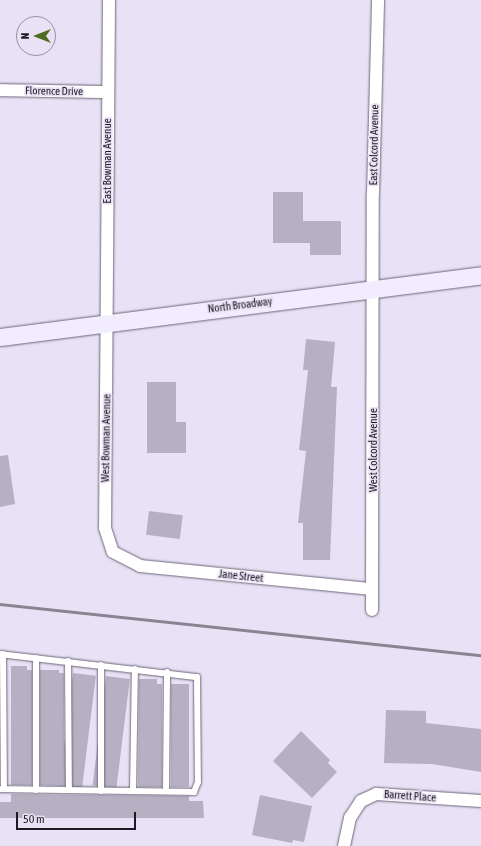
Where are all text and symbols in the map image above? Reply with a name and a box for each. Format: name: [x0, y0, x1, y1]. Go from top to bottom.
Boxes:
north arrow: [16, 16, 56, 56]
text: N: [19, 33, 31, 39]
street label: Florence Drive: [25, 84, 83, 98]
street label: East Colcord Avenue: [367, 104, 381, 186]
street label: East Bowman Avenue: [100, 118, 114, 204]
street label: North Broadway: [207, 294, 273, 316]
street label: West Bowman Avenue: [99, 394, 113, 482]
street label: West Colcord Avenue: [366, 408, 380, 492]
street label: Jane Street: [218, 567, 264, 585]
street label: Barrett Place: [384, 788, 436, 804]
scale bar: [18, 804, 138, 830]
text: 50 m: [23, 812, 45, 826]

